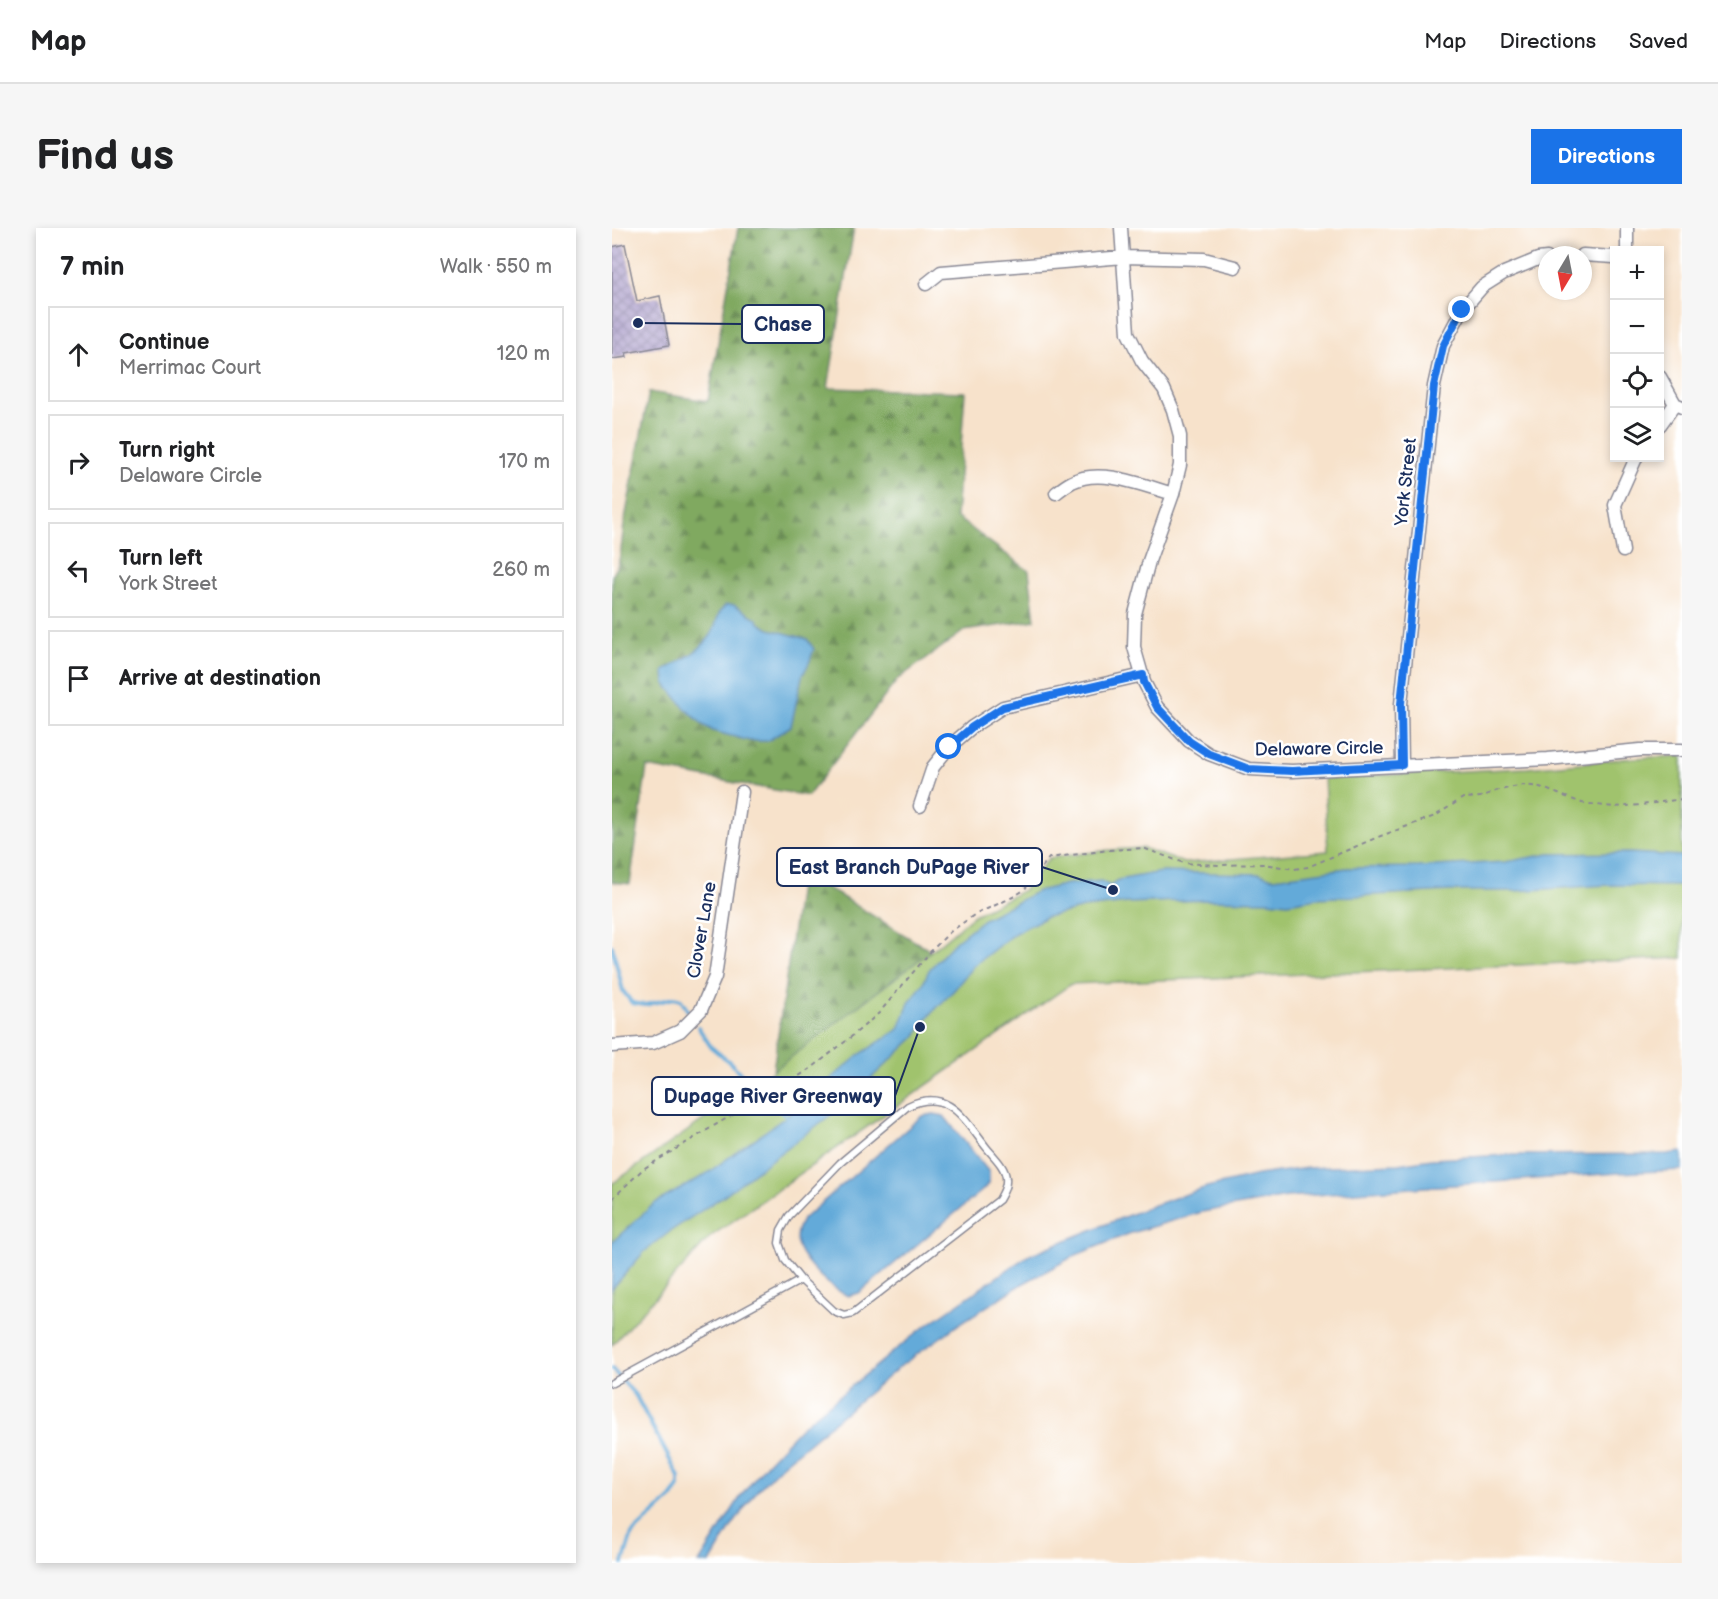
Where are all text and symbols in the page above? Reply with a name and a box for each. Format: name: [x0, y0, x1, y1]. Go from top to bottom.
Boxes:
text: Map: [30, 25, 86, 58]
text: Map: [1424, 29, 1467, 54]
text: Directions: [1500, 29, 1596, 54]
text: Saved: [1629, 29, 1688, 54]
button: Directions: [1531, 129, 1682, 184]
text: Find us: [36, 131, 174, 182]
north arrow: [1538, 246, 1592, 300]
map controls: [1610, 246, 1664, 462]
button: +: [1610, 246, 1664, 300]
text: 7 min: [60, 252, 124, 283]
text: Walk · 550 m: [440, 255, 552, 279]
route end: [1448, 296, 1474, 322]
button: −: [1610, 300, 1664, 354]
callout: Chase: [742, 305, 824, 343]
text: Chase: [754, 313, 812, 337]
text: Continue: [119, 329, 209, 356]
icon: ahead: [62, 338, 95, 371]
text: 120 m: [497, 342, 550, 366]
button: locate: [1610, 354, 1664, 408]
text: Merrimac Court: [119, 356, 261, 380]
button: layers: [1610, 408, 1664, 462]
street label: York Street: [1391, 436, 1421, 528]
text: Turn right: [119, 437, 215, 464]
icon: right: [62, 446, 95, 479]
text: 170 m: [499, 450, 550, 474]
text: Delaware Circle: [119, 464, 262, 488]
text: Turn left: [119, 545, 203, 572]
icon: left: [62, 554, 95, 587]
text: 260 m: [492, 558, 550, 582]
text: York Street: [119, 572, 217, 596]
icon: arrive: [62, 662, 95, 695]
text: Arrive at destination: [119, 665, 321, 692]
route start: [935, 733, 961, 759]
street label: Delaware Circle: [1254, 737, 1384, 761]
callout: East Branch DuPage River: [777, 848, 1042, 886]
text: East Branch DuPage River: [788, 856, 1031, 880]
street label: Clover Lane: [683, 880, 721, 980]
callout: Dupage River Greenway: [652, 1077, 895, 1115]
text: Dupage River Greenway: [664, 1085, 883, 1109]

